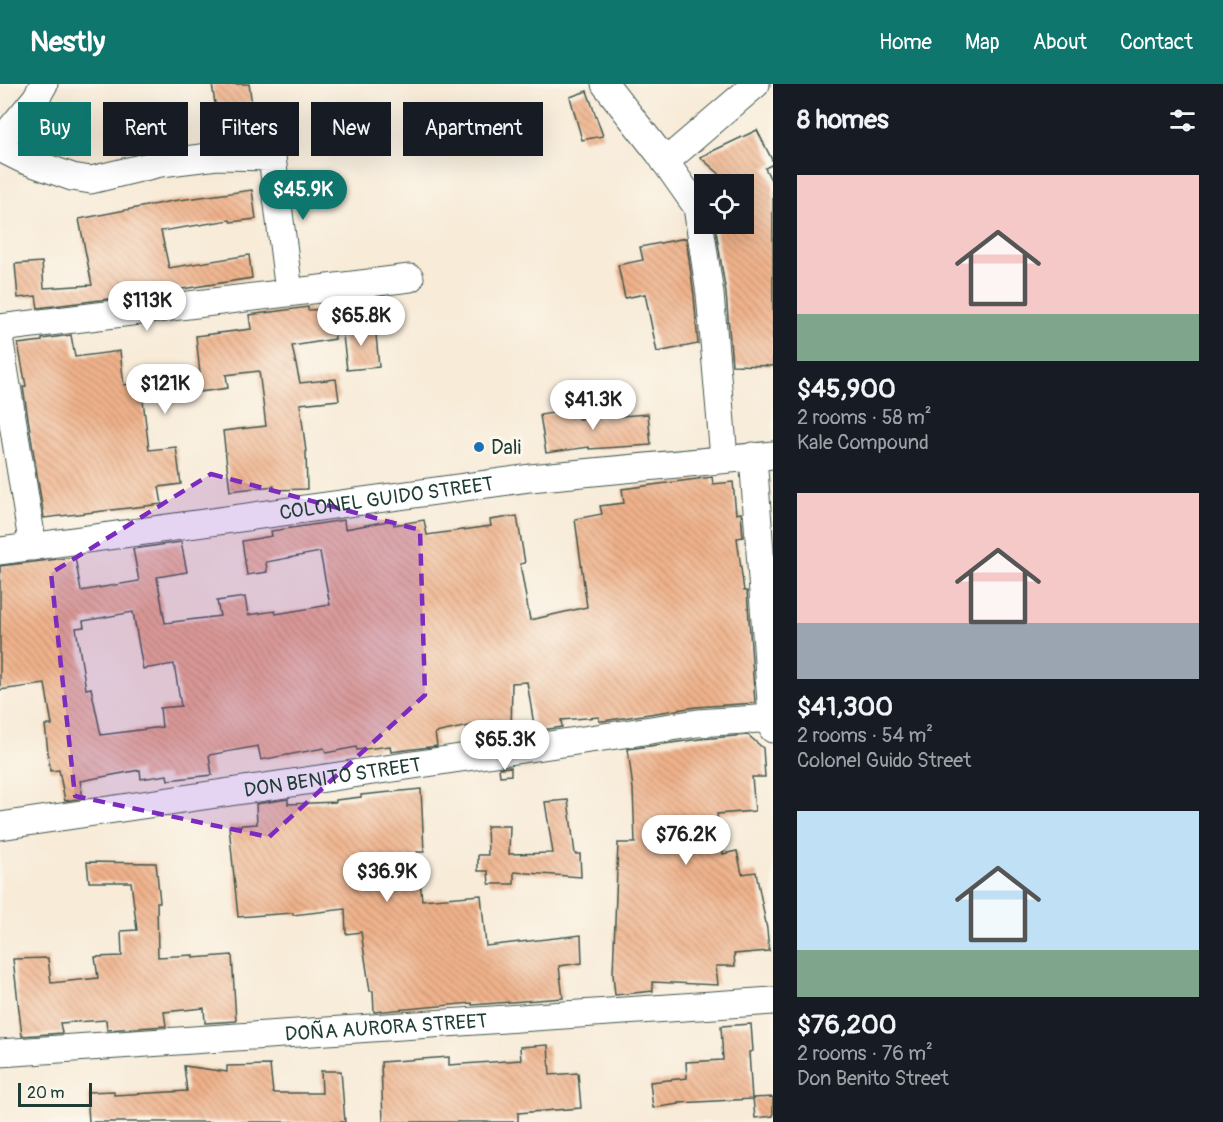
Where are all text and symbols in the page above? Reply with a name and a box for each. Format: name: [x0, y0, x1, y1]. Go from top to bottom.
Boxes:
text: Nestly: [30, 25, 105, 60]
text: Home: [879, 29, 932, 56]
text: Map: [965, 29, 1000, 56]
text: About: [1033, 29, 1087, 56]
text: Contact: [1120, 29, 1193, 56]
chip: Buy: [18, 102, 91, 156]
chip: Rent: [103, 102, 188, 156]
chip: Filters: [200, 102, 299, 156]
chip: New: [311, 102, 391, 156]
chip: Apartment: [403, 102, 543, 156]
text: 8 homes: [797, 104, 889, 136]
icon: filters: [1166, 104, 1199, 137]
pin: $45.9K: [254, 170, 352, 221]
map controls: [694, 174, 754, 234]
button: locate: [694, 174, 754, 234]
text: $45.9K: [273, 177, 333, 202]
icon: home: [944, 214, 1052, 322]
pin: $113K: [105, 281, 189, 332]
text: $113K: [122, 288, 172, 313]
pin: $65.8K: [312, 296, 410, 347]
text: $65.8K: [331, 303, 391, 328]
pin: $121K: [123, 364, 207, 415]
text: $121K: [140, 371, 190, 396]
text: $45,900: [797, 373, 896, 405]
pin: $41.3K: [544, 380, 642, 431]
text: $41.3K: [564, 387, 622, 412]
text: 2 rooms · 58 m²: [797, 405, 932, 430]
text: Kale Compound: [797, 430, 929, 455]
place label: Dali: [491, 435, 521, 460]
marker: Dali: [472, 440, 486, 454]
street label: COLONEL GUIDO STREET: [278, 471, 495, 525]
icon: home: [944, 532, 1052, 640]
text: $41,300: [797, 691, 893, 723]
pin: $65.3K: [456, 720, 554, 771]
text: 2 rooms · 54 m²: [797, 723, 933, 748]
text: $65.3K: [475, 727, 535, 752]
text: Colonel Guido Street: [797, 748, 971, 773]
street label: DON BENITO STREET: [242, 752, 423, 803]
pin: $76.2K: [637, 815, 735, 866]
text: $76.2K: [656, 822, 716, 847]
icon: home: [944, 850, 1052, 958]
pin: $36.9K: [338, 852, 436, 903]
text: $36.9K: [357, 859, 417, 884]
street label: DOÑA AURORA STREET: [284, 1008, 488, 1047]
text: $76,200: [797, 1009, 897, 1041]
text: 2 rooms · 76 m²: [797, 1041, 933, 1066]
text: Don Benito Street: [797, 1066, 949, 1091]
scale bar: [18, 1080, 92, 1108]
text: 20 m: [27, 1083, 65, 1103]

